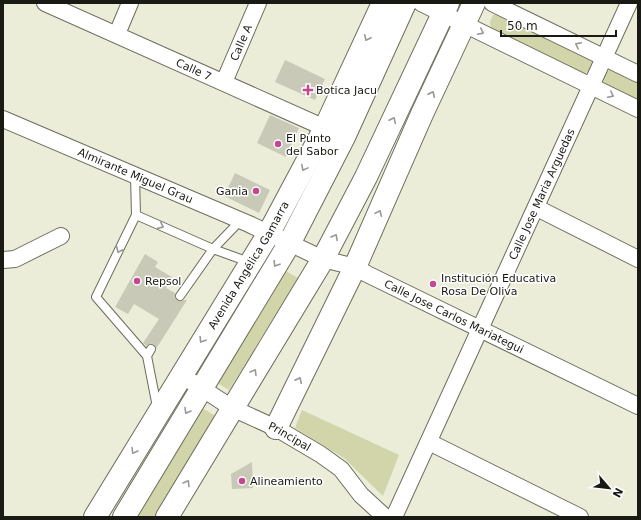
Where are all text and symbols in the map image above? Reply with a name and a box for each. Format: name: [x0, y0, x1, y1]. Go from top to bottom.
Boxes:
scale bar: [501, 12, 616, 38]
text: 50 m: [507, 19, 538, 33]
street label: Calle A: [227, 22, 255, 63]
one-way arrow: [477, 27, 484, 35]
one-way arrow: [364, 34, 372, 42]
one-way arrow: [575, 42, 582, 50]
street label: Calle 7: [174, 56, 214, 83]
place label: Botica Jacu: [316, 84, 377, 97]
marker: Botica Jacu: [303, 85, 313, 95]
one-way arrow: [427, 90, 435, 98]
one-way arrow: [606, 90, 614, 98]
one-way arrow: [388, 117, 396, 125]
street label: Calle Jose Maria Arguedas: [506, 126, 577, 262]
place label: El Punto del Sabor: [286, 132, 339, 158]
marker: El Punto del Sabor: [273, 139, 283, 149]
street label: Almirante Miguel Grau: [76, 145, 195, 206]
one-way arrow: [301, 164, 309, 171]
place label: Gania: [216, 185, 248, 198]
marker: Gania: [251, 186, 261, 196]
street label: Avenida Angélica Gamarra: [205, 199, 291, 331]
one-way arrow: [374, 209, 382, 217]
one-way arrow: [157, 221, 165, 229]
one-way arrow: [331, 233, 338, 241]
one-way arrow: [116, 245, 124, 253]
one-way arrow: [274, 260, 281, 267]
place label: Institución Educativa Rosa De Oliva: [441, 272, 556, 298]
place label: Repsol: [145, 275, 181, 288]
marker: Repsol: [132, 276, 142, 286]
street label: Calle Jose Carlos Mariategui: [382, 277, 526, 356]
marker: Institución Educativa Rosa De Oliva: [428, 279, 438, 289]
one-way arrow: [199, 336, 207, 343]
one-way arrow: [249, 369, 257, 376]
one-way arrow: [294, 377, 302, 385]
one-way arrow: [184, 407, 191, 414]
street label: Principal: [266, 419, 313, 454]
one-way arrow: [132, 447, 139, 454]
north arrow: [589, 468, 629, 508]
place label: Alineamiento: [250, 475, 323, 488]
marker: Alineamiento: [237, 476, 247, 486]
one-way arrow: [182, 480, 190, 487]
text: N: [609, 485, 625, 500]

